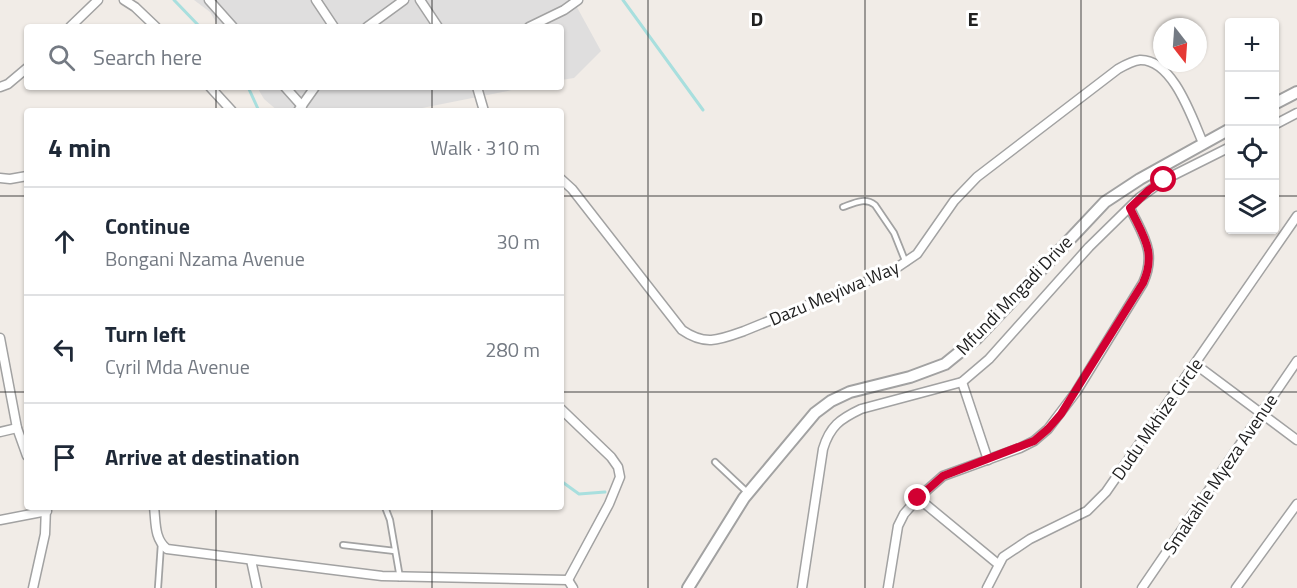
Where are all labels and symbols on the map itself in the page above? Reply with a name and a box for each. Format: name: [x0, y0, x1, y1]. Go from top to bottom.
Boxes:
text: D: [751, 3, 763, 34]
text: E: [967, 3, 979, 34]
north arrow: [1153, 18, 1207, 72]
route start: [1150, 166, 1176, 192]
street label: Mfundi Mngadi Drive: [950, 229, 1078, 361]
street label: Dazu Meyiwa Way: [765, 253, 903, 333]
street label: Dudu Mkhize Circle: [1105, 352, 1209, 486]
street label: Smakahle Myeza Avenue: [1156, 388, 1284, 560]
route end: [904, 484, 930, 510]

